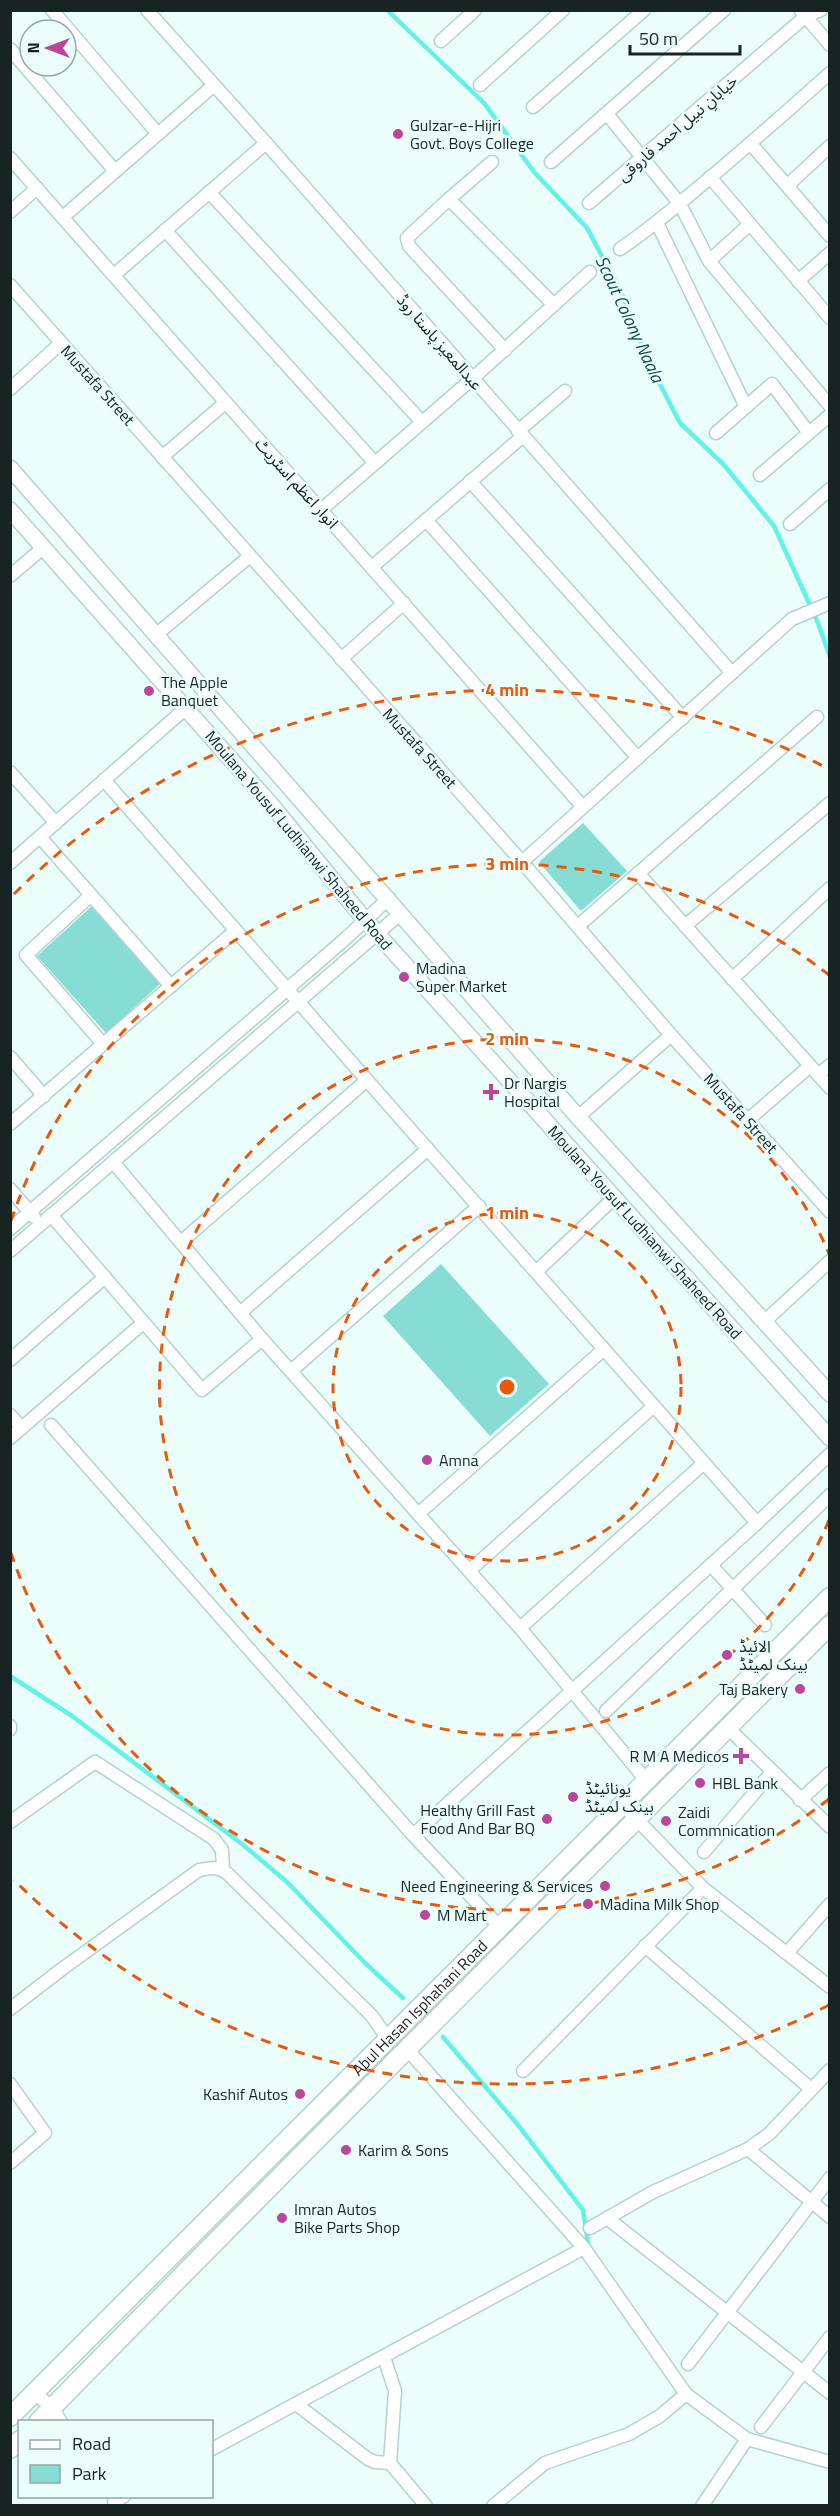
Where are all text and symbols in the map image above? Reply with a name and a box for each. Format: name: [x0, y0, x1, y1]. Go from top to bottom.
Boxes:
north arrow: [18, 18, 78, 78]
scale bar: [630, 18, 740, 56]
text: 50 m: [639, 25, 678, 52]
text: N: [21, 42, 45, 54]
street label: خیابانِ نبیل احمد فاروقی: [611, 69, 743, 188]
place label: Gulzar-e-Hijri Govt. Boys College: [410, 113, 534, 155]
marker: Gulzar-e-Hijri Govt. Boys College: [391, 127, 405, 141]
water label: Scout Colony Naala: [589, 251, 672, 388]
street label: عبدالمعیز پاستا روڈ: [392, 289, 488, 395]
street label: Mustafa Street: [55, 339, 141, 431]
street label: انوار اعظم اسٹریٹ: [249, 432, 344, 534]
place label: The Apple Banquet: [161, 670, 228, 712]
text: 4 min: [485, 676, 529, 703]
marker: The Apple Banquet: [142, 684, 156, 698]
street label: Mustafa Street: [377, 702, 463, 794]
street label: Moulana Yousuf Ludhianwi Shaheed Road: [200, 725, 398, 955]
text: 3 min: [485, 850, 529, 877]
place label: Madina Super Market: [416, 956, 507, 998]
marker: Madina Super Market: [397, 970, 411, 984]
text: 2 min: [485, 1025, 529, 1052]
street label: Mustafa Street: [698, 1067, 784, 1159]
place label: Dr Nargis Hospital: [504, 1071, 567, 1113]
marker: Dr Nargis Hospital: [482, 1083, 500, 1101]
street label: Moulana Yousuf Ludhianwi Shaheed Road: [542, 1120, 748, 1344]
text: 1 min: [485, 1199, 529, 1226]
centre of rings: [497, 1377, 517, 1397]
place label: Amna: [439, 1448, 479, 1472]
marker: Amna: [420, 1453, 434, 1467]
place label: الائیڈ بینک لمیٹڈ: [739, 1634, 808, 1676]
marker: الائیڈ بینک لمیٹڈ: [720, 1648, 734, 1662]
place label: Taj Bakery: [719, 1677, 788, 1701]
marker: Taj Bakery: [793, 1682, 807, 1696]
place label: R M A Medicos: [629, 1744, 729, 1768]
marker: R M A Medicos: [734, 1749, 748, 1763]
place label: HBL Bank: [712, 1771, 778, 1795]
place label: یونائیٹڈ بینک لمیٹڈ: [585, 1776, 654, 1818]
marker: HBL Bank: [693, 1776, 707, 1790]
marker: یونائیٹڈ بینک لمیٹڈ: [566, 1790, 580, 1804]
place label: Healthy Grill Fast Food And Bar BQ: [420, 1798, 535, 1840]
place label: Zaidi Commnication: [678, 1800, 775, 1842]
marker: Healthy Grill Fast Food And Bar BQ: [540, 1812, 554, 1826]
marker: Zaidi Commnication: [659, 1814, 673, 1828]
place label: Need Engineering & Services: [400, 1874, 593, 1898]
marker: Need Engineering & Services: [598, 1879, 612, 1893]
place label: Madina Milk Shop: [600, 1892, 720, 1916]
marker: Madina Milk Shop: [581, 1897, 595, 1911]
place label: M Mart: [437, 1903, 487, 1927]
marker: M Mart: [418, 1908, 432, 1922]
street label: Abul Hasan Isphahani Road: [346, 1934, 493, 2081]
place label: Kashif Autos: [203, 2082, 288, 2106]
marker: Kashif Autos: [293, 2087, 307, 2101]
place label: Karim & Sons: [358, 2138, 449, 2162]
marker: Karim & Sons: [339, 2143, 353, 2157]
place label: Imran Autos Bike Parts Shop: [294, 2197, 400, 2239]
marker: Imran Autos Bike Parts Shop: [275, 2211, 289, 2225]
legend: [18, 2420, 213, 2498]
text: Road: [72, 2430, 111, 2457]
text: Park: [72, 2460, 107, 2487]

